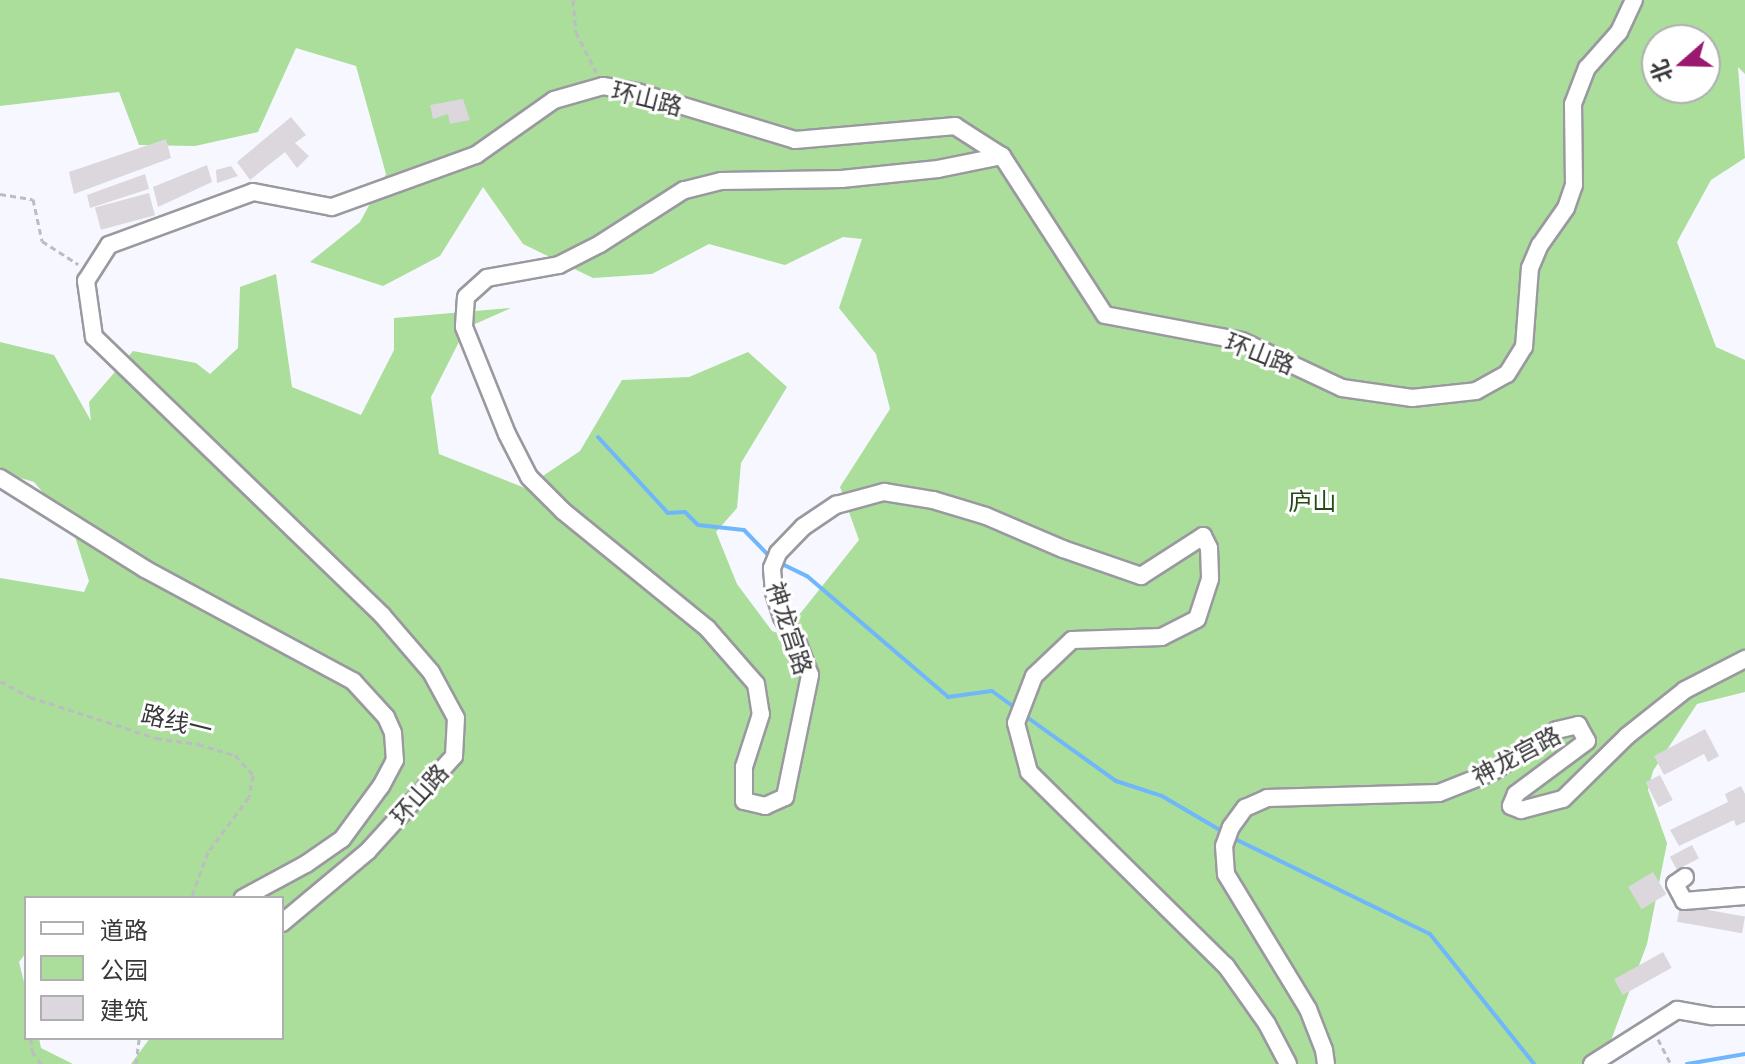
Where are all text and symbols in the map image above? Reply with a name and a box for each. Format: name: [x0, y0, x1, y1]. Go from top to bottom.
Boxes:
north arrow: [1641, 24, 1721, 104]
text: 北: [1642, 56, 1678, 87]
street label: 环山路: [609, 75, 685, 121]
street label: 环山路: [1221, 327, 1299, 379]
park label: 庐山: [1288, 487, 1336, 515]
street label: 神龙宫路: [761, 578, 819, 678]
street label: 路线一: [139, 698, 215, 744]
street label: 神龙宫路: [1467, 720, 1565, 790]
street label: 环山路: [384, 758, 454, 830]
legend: [24, 896, 284, 1040]
text: 道路: [100, 913, 148, 946]
text: 公园: [100, 953, 148, 986]
text: 建筑: [100, 993, 148, 1026]

